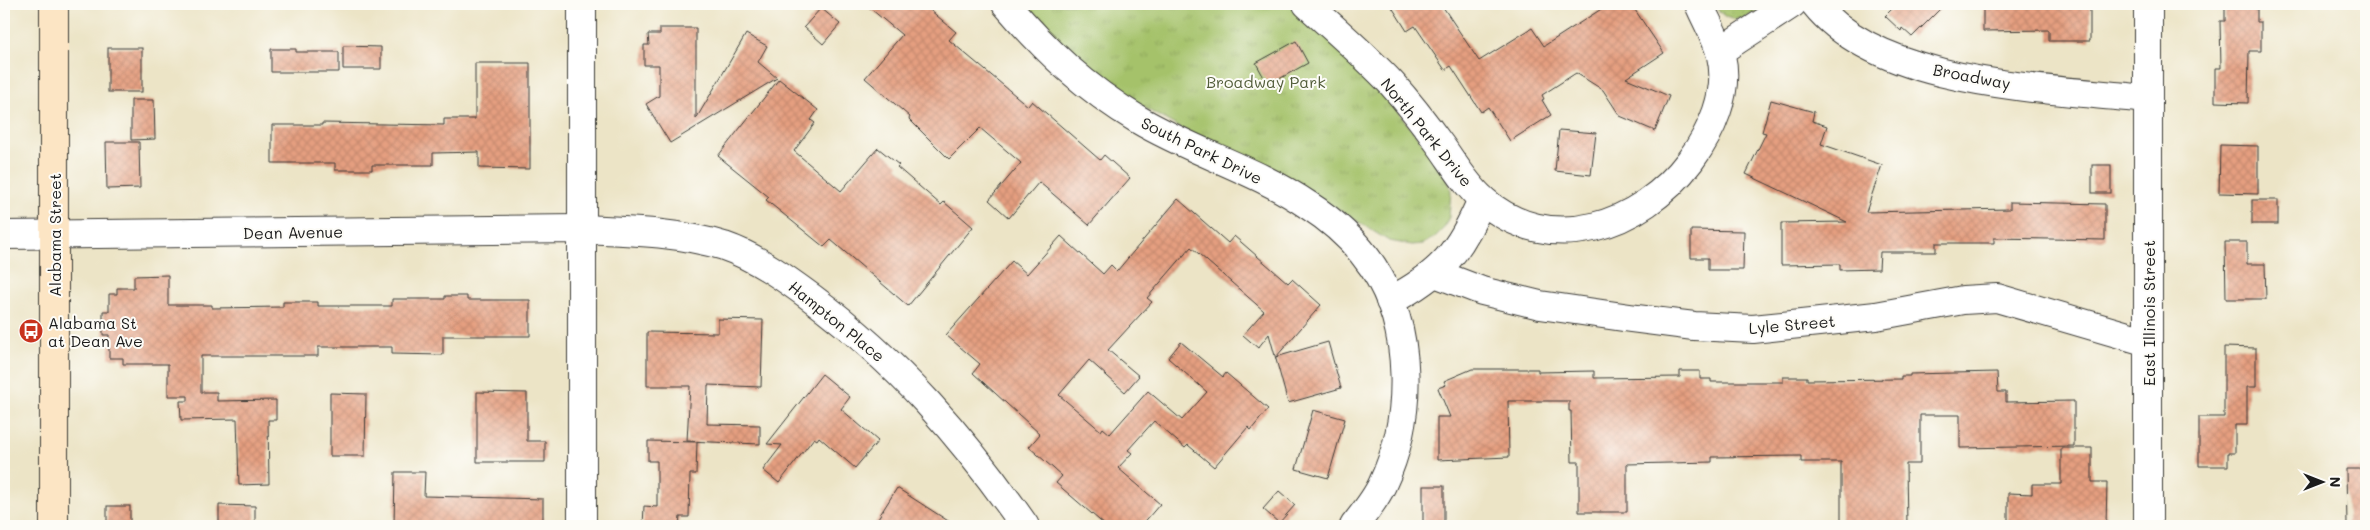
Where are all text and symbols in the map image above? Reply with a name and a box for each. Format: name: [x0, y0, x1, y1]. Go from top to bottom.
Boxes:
street label: Broadway: [1932, 58, 2012, 94]
park label: Broadway Park: [1206, 71, 1326, 92]
street label: North Park Drive: [1377, 73, 1477, 191]
street label: South Park Drive: [1138, 112, 1266, 188]
street label: Alabama Street: [44, 173, 65, 297]
street label: Dean Avenue: [243, 221, 343, 243]
street label: East Illinois Street: [2138, 240, 2159, 386]
street label: Hampton Place: [785, 276, 889, 366]
street label: Lyle Street: [1748, 310, 1836, 338]
place label: Alabama St at Dean Ave: [48, 312, 143, 351]
bus stop icon: Alabama St at Dean Ave: [18, 318, 44, 344]
north arrow: [2298, 458, 2348, 508]
text: N: [2326, 477, 2345, 487]

